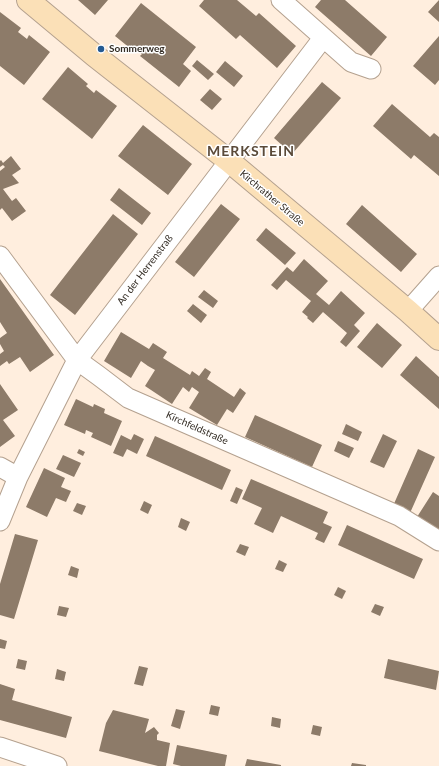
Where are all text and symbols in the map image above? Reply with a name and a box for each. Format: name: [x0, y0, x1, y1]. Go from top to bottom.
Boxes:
place label: Sommerweg: [109, 43, 165, 55]
marker: Sommerweg: [96, 44, 106, 54]
district label: MERKSTEIN: [207, 143, 295, 159]
street label: Kirchrather Straße: [237, 168, 307, 228]
street label: An der Herrenstraß: [115, 232, 175, 308]
street label: Kirchfeldstraße: [164, 409, 230, 447]

